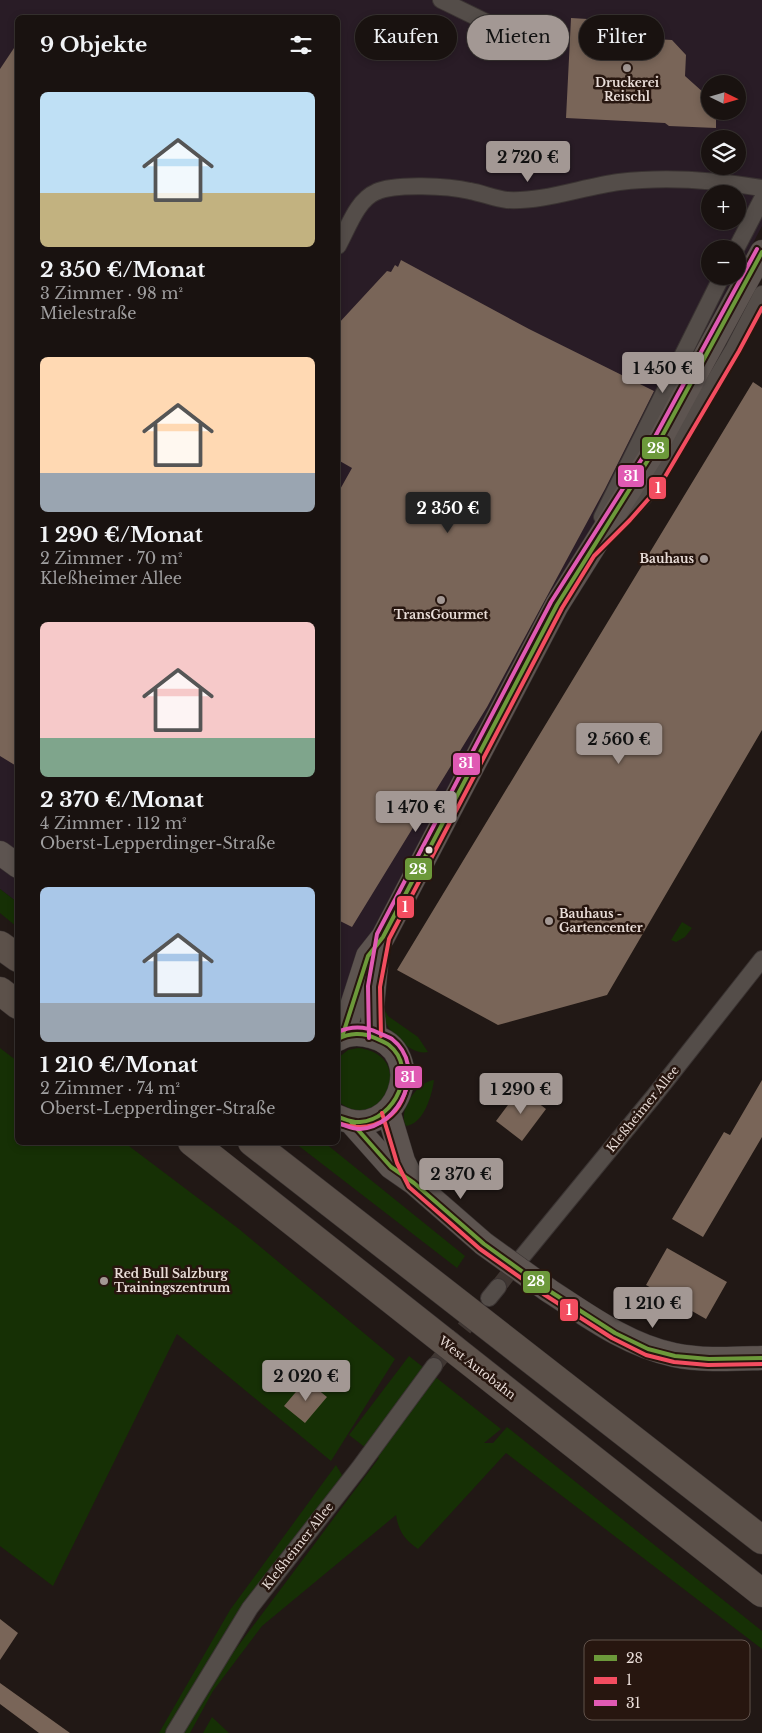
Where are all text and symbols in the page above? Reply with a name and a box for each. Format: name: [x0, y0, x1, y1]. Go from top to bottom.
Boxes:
chip: Kaufen: [355, 15, 457, 60]
chip: Mieten: [467, 15, 569, 60]
chip: Filter: [579, 15, 664, 60]
icon: filters: [287, 31, 315, 59]
text: 9 Objekte: [40, 32, 147, 58]
marker: Druckerei Reischl: [621, 62, 633, 74]
place label: Druckerei Reischl: [595, 75, 660, 104]
north arrow: [701, 75, 746, 120]
map controls: [701, 75, 746, 285]
icon: home: [133, 125, 223, 215]
button: layers: [701, 130, 746, 175]
pin: 2 720 €: [482, 140, 574, 183]
text: 2 720 €: [497, 147, 559, 167]
button: +: [701, 185, 746, 230]
button: −: [701, 240, 746, 285]
text: 2 350 €/Monat: [40, 257, 205, 283]
text: 3 Zimmer · 98 m²: [40, 283, 183, 303]
text: Mielestraße: [40, 303, 136, 323]
pin: 1 450 €: [617, 352, 709, 394]
text: 1 450 €: [633, 358, 693, 378]
icon: home: [133, 390, 223, 480]
line badge: 28: [641, 436, 670, 460]
text: 28: [647, 439, 665, 457]
line badge: 31: [617, 464, 645, 488]
text: 31: [623, 467, 639, 485]
line badge: 1: [648, 476, 667, 500]
text: 1: [655, 479, 661, 497]
pin: 2 350 €: [402, 492, 494, 534]
text: 2 350 €: [417, 498, 479, 518]
text: 1 290 €/Monat: [40, 522, 203, 548]
text: 2 Zimmer · 70 m²: [40, 548, 182, 568]
place label: Bauhaus: [639, 551, 694, 566]
marker: Bauhaus: [698, 553, 710, 565]
text: Kleßheimer Allee: [40, 568, 182, 588]
marker: TransGourmet: [435, 594, 447, 606]
place label: TransGourmet: [394, 607, 489, 622]
icon: home: [133, 655, 223, 745]
pin: 2 560 €: [573, 722, 665, 765]
text: 2 560 €: [587, 729, 651, 749]
line badge: 31: [452, 752, 481, 776]
text: 31: [458, 754, 474, 772]
text: 2 370 €/Monat: [40, 787, 204, 813]
pin: 1 470 €: [370, 790, 462, 833]
text: 1 470 €: [387, 797, 445, 817]
text: 4 Zimmer · 112 m²: [40, 813, 187, 833]
text: Oberst-Lepperdinger-Straße: [40, 833, 275, 853]
unlabelled marker: [424, 845, 434, 855]
line badge: 28: [404, 857, 433, 881]
text: 28: [409, 860, 427, 878]
line badge: 1: [396, 895, 415, 919]
text: 1: [402, 898, 408, 916]
place label: Bauhaus - Gartencenter: [559, 906, 643, 935]
marker: Bauhaus - Gartencenter: [543, 915, 555, 927]
icon: home: [133, 920, 223, 1010]
text: 1 210 €/Monat: [40, 1052, 198, 1078]
street label: Kleßheimer Allee: [603, 1062, 682, 1155]
line badge: 31: [394, 1065, 423, 1089]
text: 31: [400, 1068, 416, 1086]
pin: 1 290 €: [475, 1072, 567, 1115]
text: 2 Zimmer · 74 m²: [40, 1078, 180, 1098]
text: 1 290 €: [491, 1079, 551, 1099]
text: Oberst-Lepperdinger-Straße: [40, 1098, 275, 1118]
pin: 2 370 €: [415, 1158, 507, 1200]
text: 2 370 €: [430, 1164, 492, 1184]
place label: Red Bull Salzburg Trainingszentrum: [114, 1266, 231, 1295]
line badge: 28: [522, 1270, 551, 1294]
text: 28: [527, 1272, 545, 1290]
marker: Red Bull Salzburg Trainingszentrum: [98, 1275, 110, 1287]
pin: 1 210 €: [607, 1286, 699, 1329]
text: 1 210 €: [624, 1293, 682, 1313]
line badge: 1: [559, 1298, 579, 1322]
text: 1: [566, 1301, 572, 1319]
street label: West Autobahn: [435, 1332, 519, 1402]
pin: 2 020 €: [260, 1360, 352, 1402]
text: 2 020 €: [273, 1366, 339, 1386]
street label: Kleßheimer Allee: [259, 1499, 336, 1592]
legend: [584, 1640, 750, 1720]
text: 28: [626, 1649, 643, 1667]
text: 1: [626, 1671, 632, 1689]
text: 31: [626, 1694, 641, 1712]

